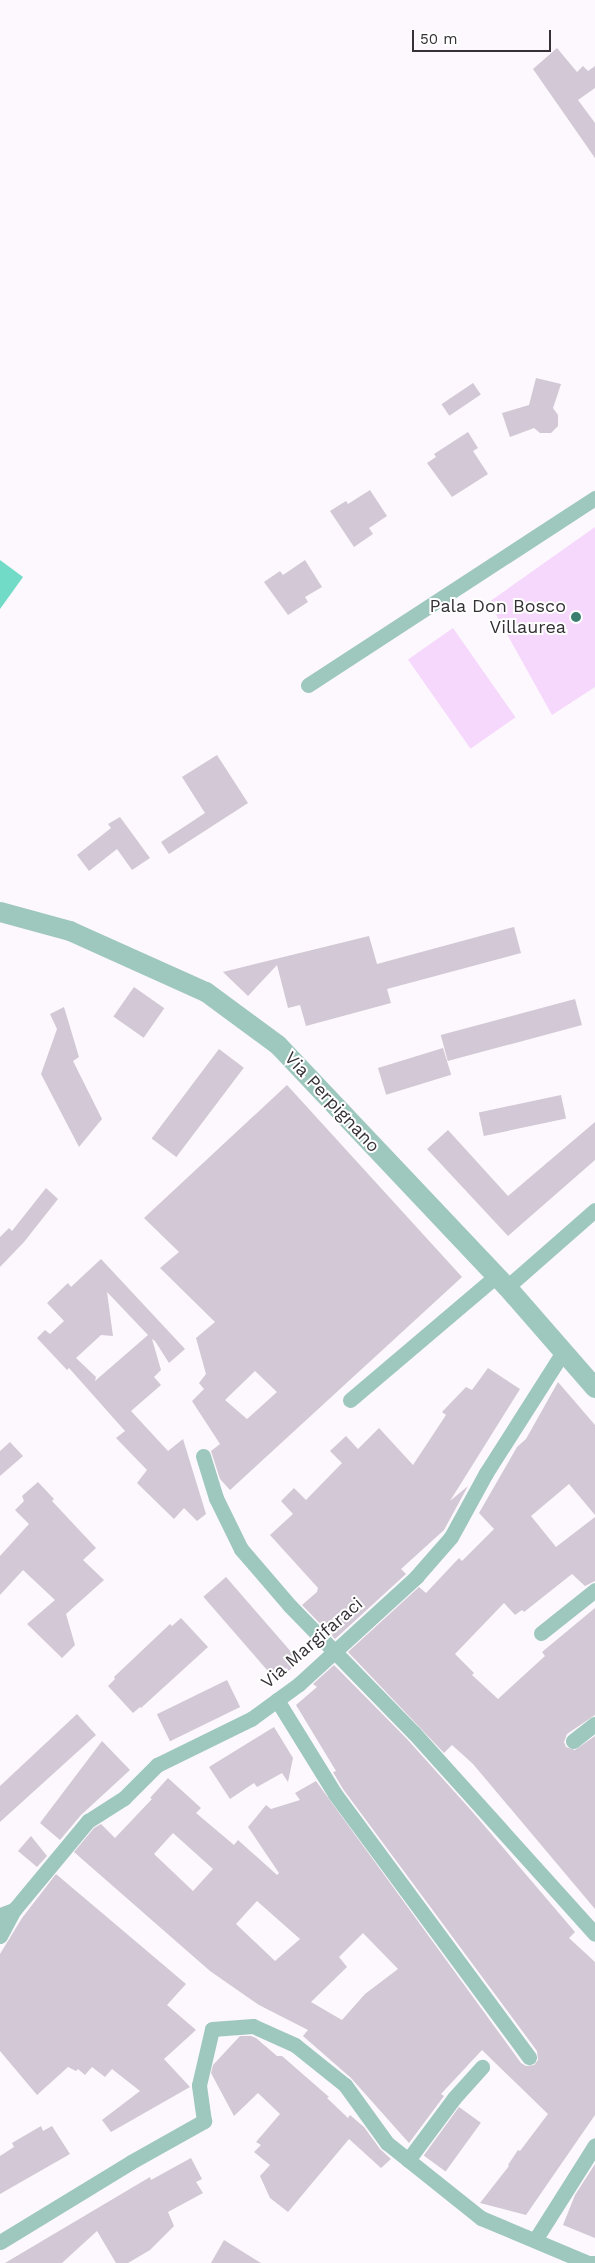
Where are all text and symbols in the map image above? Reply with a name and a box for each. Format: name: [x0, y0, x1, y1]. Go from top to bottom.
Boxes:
scale bar: [415, 20, 554, 52]
text: 50 m: [420, 30, 457, 48]
place label: Pala Don Bosco Villaurea: [429, 596, 566, 638]
marker: Pala Don Bosco Villaurea: [570, 611, 582, 623]
street label: Via Perpignano: [280, 1047, 384, 1157]
street label: Via Margifaraci: [256, 1593, 368, 1693]

